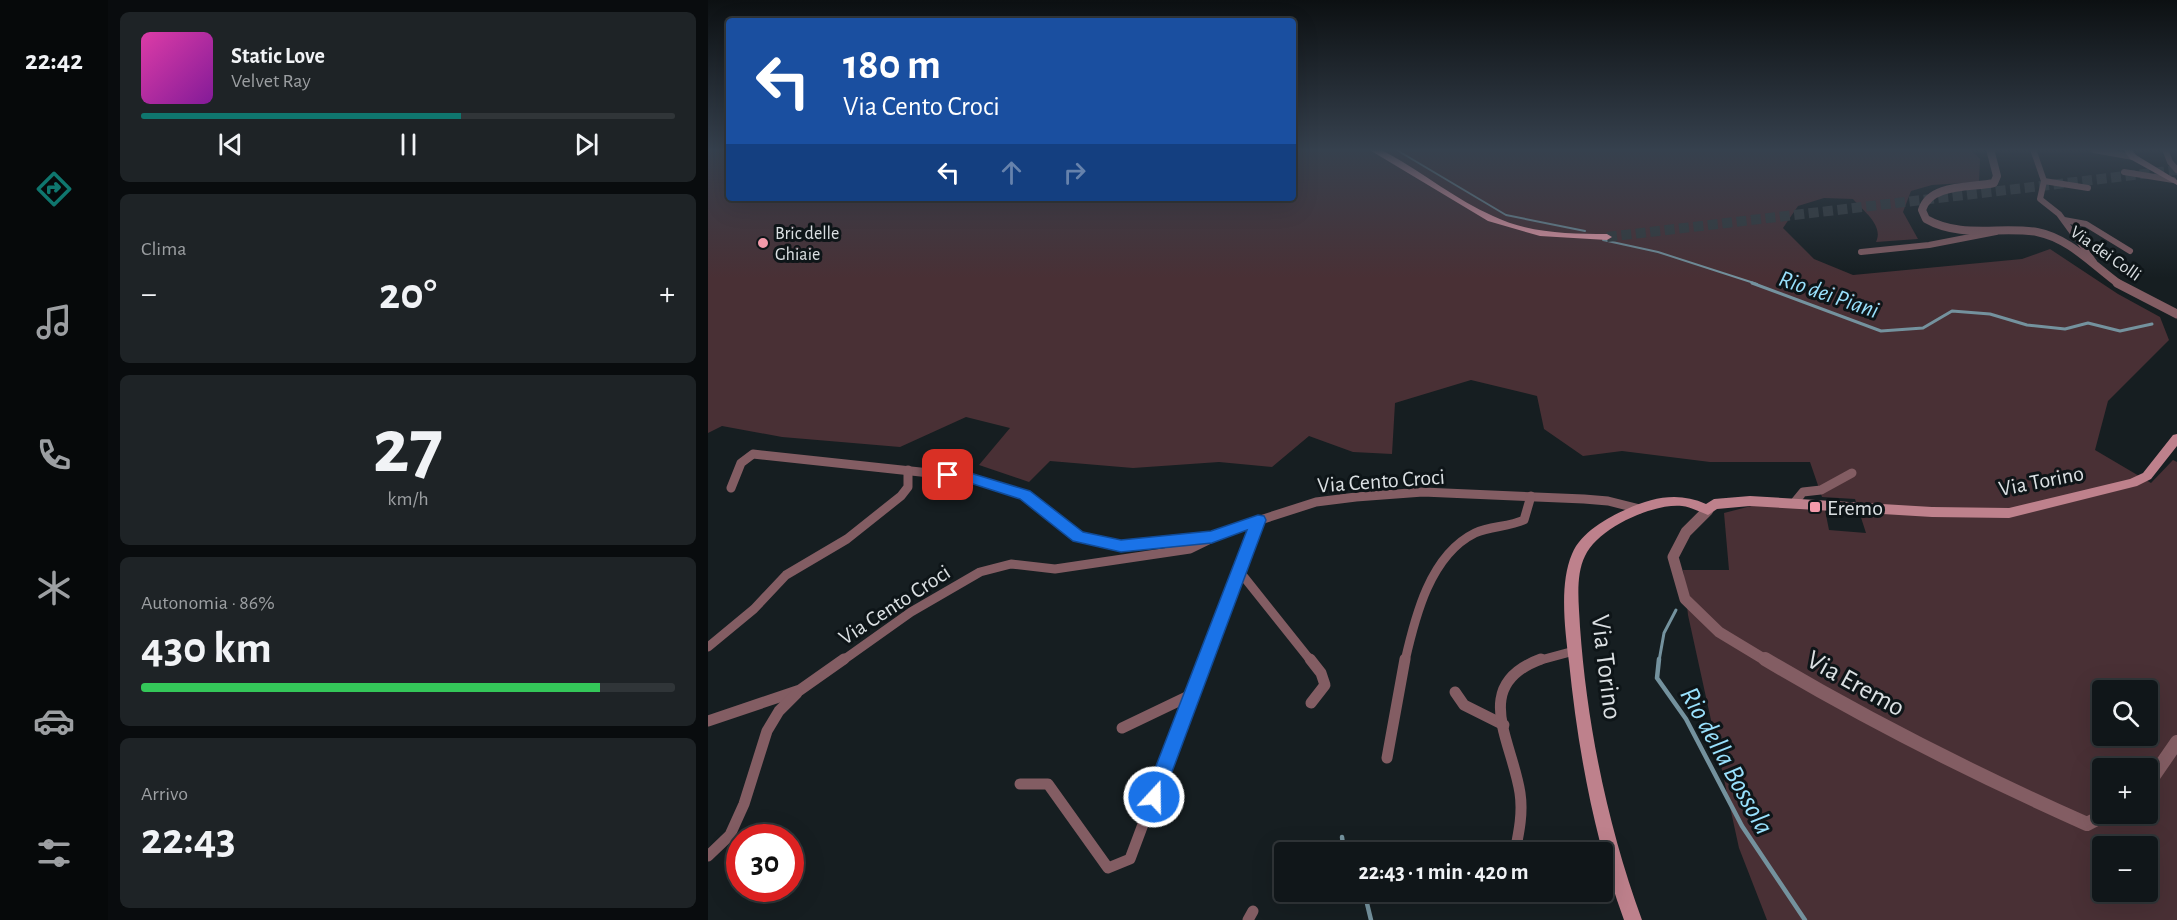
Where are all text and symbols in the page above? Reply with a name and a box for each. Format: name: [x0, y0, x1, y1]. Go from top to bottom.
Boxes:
icon: left: [744, 42, 822, 120]
text: 180 m: [843, 44, 941, 86]
text: Static Love: [231, 45, 325, 67]
text: 22:42: [25, 47, 83, 74]
text: Velvet Ray: [231, 71, 311, 91]
text: Via Cento Croci: [843, 93, 1000, 120]
icon: previous: [214, 128, 247, 161]
icon: pause: [392, 128, 425, 161]
icon: next: [570, 128, 603, 161]
icon: left: [932, 156, 965, 189]
icon: ahead: [995, 156, 1028, 189]
icon: right: [1058, 156, 1091, 189]
icon: directions: [33, 168, 75, 210]
street label: Via dei Colli: [2067, 223, 2144, 285]
place label: Bric delle Ghiaie: [775, 225, 839, 264]
marker: Bric delle Ghiaie: [756, 236, 770, 250]
text: Clima: [141, 239, 186, 259]
water label: Rio dei Piani: [1776, 267, 1882, 323]
text: 20°: [379, 272, 437, 317]
text: −: [141, 278, 157, 311]
text: +: [659, 278, 675, 311]
icon: music: [33, 301, 75, 343]
text: 27: [373, 409, 443, 487]
icon: phone: [33, 434, 75, 476]
pin: [922, 449, 973, 500]
icon: arrive: [931, 458, 964, 491]
street label: Via Torino: [1997, 462, 2086, 500]
street label: Via Cento Croci: [1317, 466, 1446, 496]
text: km/h: [387, 489, 429, 509]
place label: Eremo: [1827, 497, 1883, 519]
marker: Eremo: [1808, 500, 1822, 514]
street label: Via Cento Croci: [835, 561, 954, 649]
icon: climate: [33, 567, 75, 609]
text: Autonomia · 86%: [141, 593, 275, 613]
street label: Via Torino: [1587, 613, 1626, 721]
text: 430 km: [141, 626, 272, 671]
street label: Via Eremo: [1802, 646, 1909, 721]
map controls: [2092, 680, 2158, 902]
button: search: [2092, 680, 2158, 746]
water label: Rio della Bossola: [1674, 683, 1778, 839]
icon: car: [33, 700, 75, 742]
button: +: [2092, 758, 2158, 824]
position arrow: [1122, 765, 1186, 829]
text: Arrivo: [141, 784, 188, 804]
text: 22:43: [141, 817, 236, 862]
speed limit sign: 30: [726, 824, 804, 902]
icon: filters: [33, 832, 75, 874]
button: −: [2092, 836, 2158, 902]
text: 22:43 · 1 min · 420 m: [1358, 861, 1529, 883]

